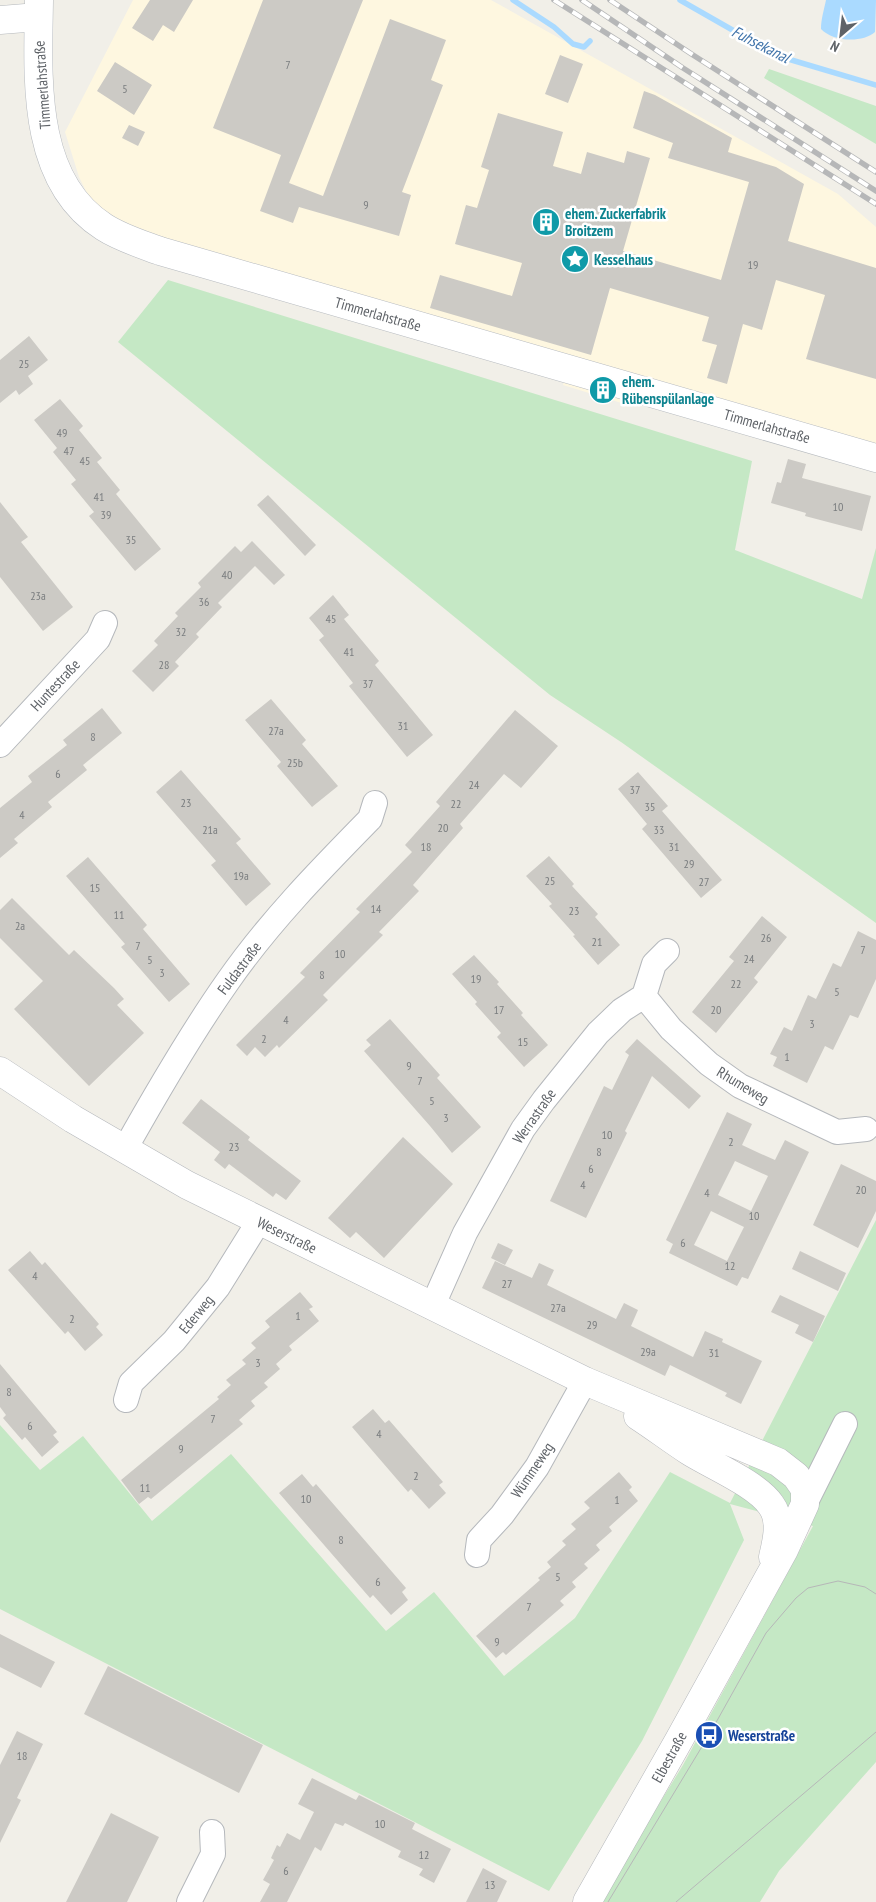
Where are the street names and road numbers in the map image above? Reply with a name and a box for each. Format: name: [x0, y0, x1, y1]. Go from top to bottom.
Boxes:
street label: Timmerlahstraße: [29, 40, 55, 130]
street label: Timmerlahstraße: [333, 293, 423, 335]
street label: Timmerlahstraße: [722, 405, 812, 447]
street label: Huntestraße: [26, 655, 84, 715]
street label: Fuldastraße: [213, 938, 265, 998]
street label: Rhumeweg: [713, 1062, 773, 1108]
street label: Werrastraße: [508, 1085, 560, 1147]
street label: Weserstraße: [254, 1212, 320, 1258]
street label: Ederweg: [175, 1291, 217, 1337]
street label: Wümmeweg: [506, 1439, 558, 1501]
street label: Elbestraße: [647, 1728, 691, 1786]

